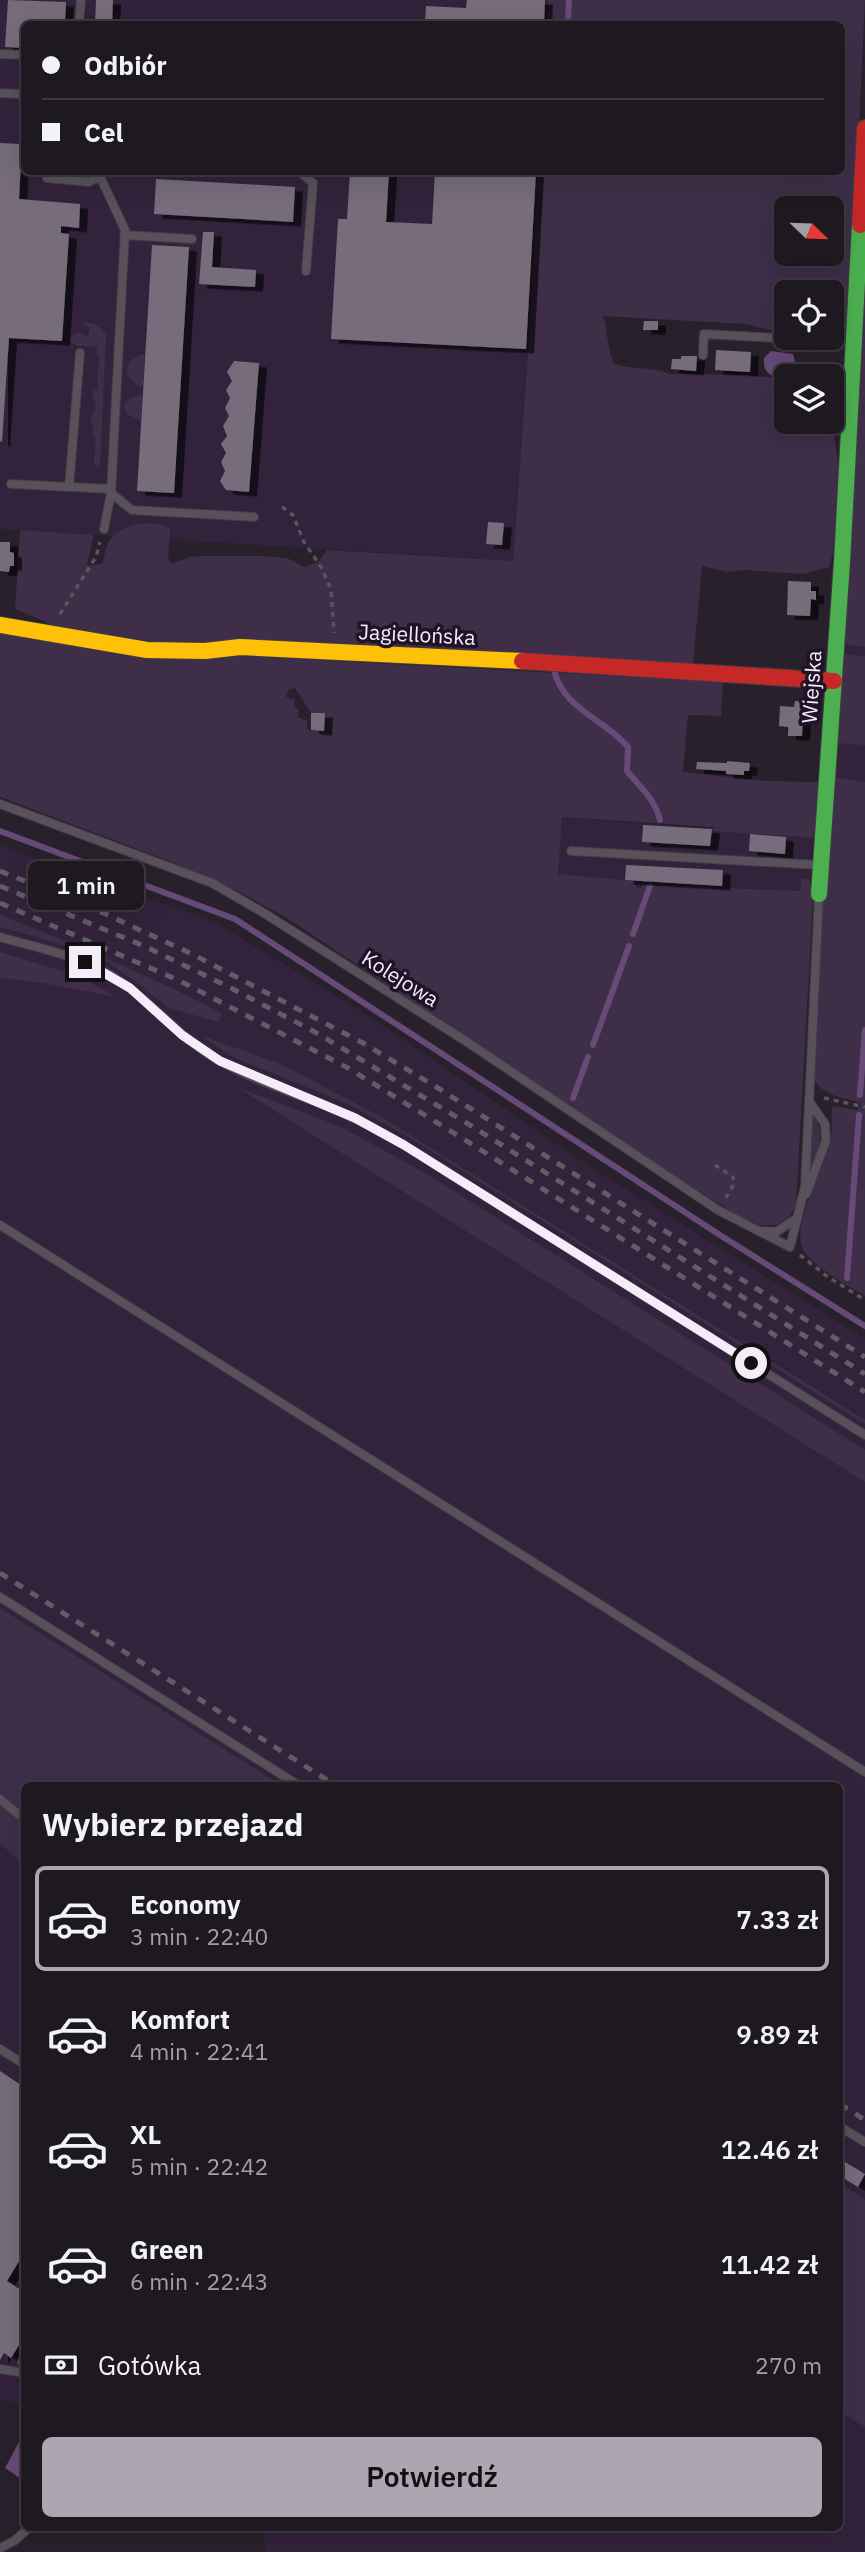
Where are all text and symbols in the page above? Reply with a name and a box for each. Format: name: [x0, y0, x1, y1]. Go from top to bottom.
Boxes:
text: Odbiór: [84, 48, 167, 82]
text: Cel: [84, 115, 123, 149]
north arrow: [774, 196, 844, 266]
map controls: [774, 196, 844, 434]
button: locate: [774, 280, 844, 350]
button: layers: [774, 364, 844, 434]
street label: Jagiellońska: [358, 617, 476, 651]
street label: Wiejska: [794, 649, 828, 724]
callout: 1 min: [27, 860, 143, 909]
text: 1 min: [56, 870, 116, 900]
street label: Kolejowa: [357, 944, 444, 1013]
route end: [69, 946, 101, 978]
route start: [735, 1347, 767, 1379]
text: Wybierz przejazd: [42, 1803, 304, 1845]
icon: car: [46, 1887, 109, 1950]
text: Economy: [130, 1887, 241, 1921]
text: 7.33 zł: [736, 1902, 818, 1936]
text: 3 min · 22:40: [130, 1921, 268, 1951]
icon: car: [46, 2002, 109, 2065]
text: Komfort: [130, 2002, 230, 2036]
text: 9.89 zł: [736, 2017, 818, 2051]
text: 4 min · 22:41: [130, 2036, 268, 2066]
icon: car: [46, 2117, 109, 2180]
text: XL: [130, 2117, 161, 2151]
text: 12.46 zł: [721, 2132, 818, 2166]
text: 5 min · 22:42: [130, 2151, 268, 2181]
icon: car: [46, 2232, 109, 2295]
text: Green: [130, 2232, 204, 2266]
text: 11.42 zł: [721, 2247, 818, 2281]
text: 6 min · 22:43: [130, 2266, 268, 2296]
icon: cash: [42, 2346, 80, 2384]
text: Gotówka: [98, 2348, 202, 2382]
text: 270 m: [755, 2350, 822, 2380]
button: Potwierdź: [42, 2437, 822, 2517]

